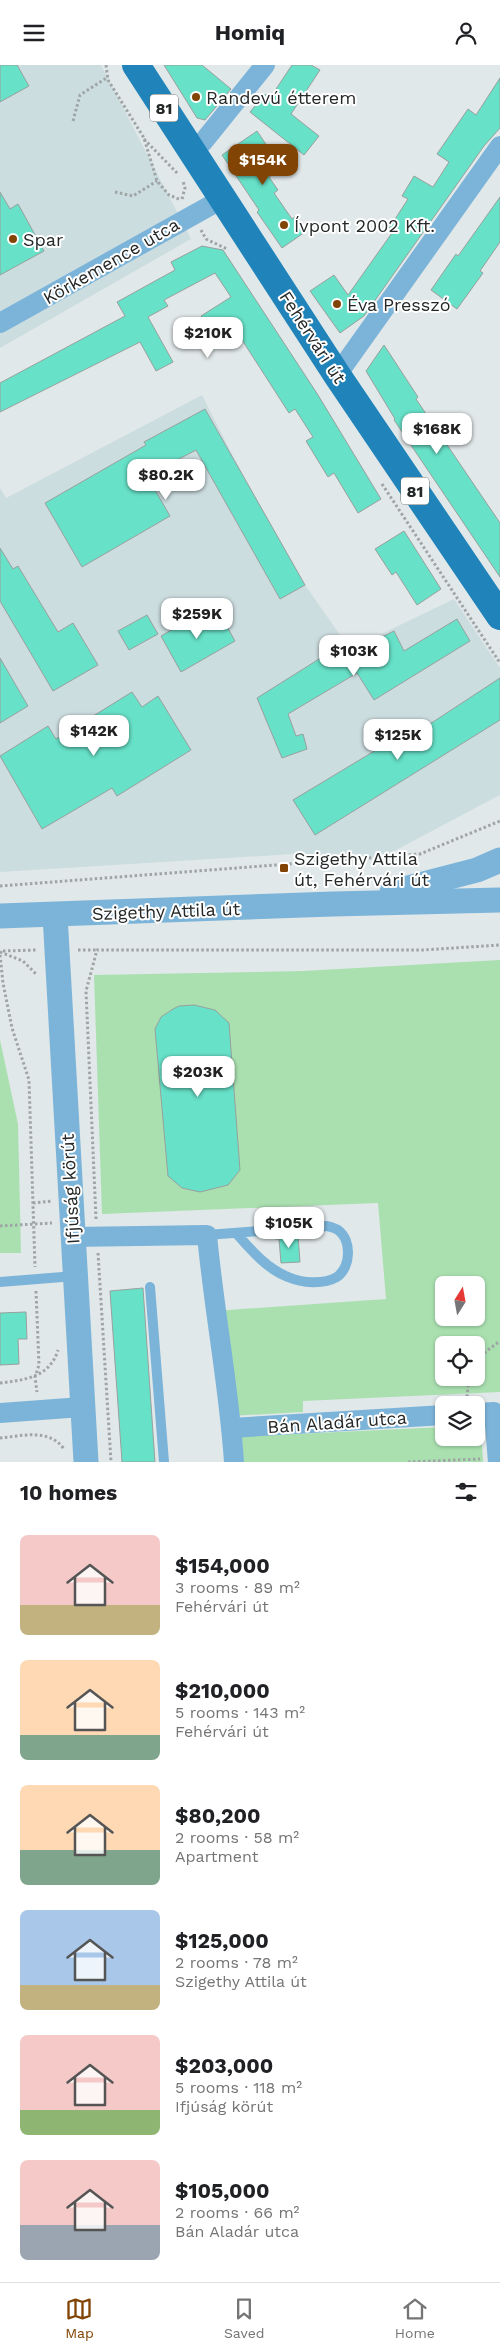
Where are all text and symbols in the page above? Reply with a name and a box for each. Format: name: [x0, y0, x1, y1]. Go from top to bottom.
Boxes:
icon: menu: [20, 19, 48, 47]
icon: person: [452, 19, 480, 47]
text: Homiq: [215, 20, 285, 45]
place label: Randevú étterem: [206, 87, 356, 108]
marker: Randevú étterem: [190, 91, 202, 103]
road number: 81: [150, 94, 178, 121]
pin: $154K: [228, 143, 298, 186]
text: $154K: [239, 150, 287, 169]
street label: Körkemence utca: [39, 213, 183, 309]
place label: Ívpont 2002 Kft.: [294, 215, 435, 236]
marker: Ívpont 2002 Kft.: [278, 219, 290, 231]
place label: Spar: [23, 229, 63, 250]
marker: Spar: [7, 233, 19, 245]
street label: Fehérvári út: [275, 287, 351, 387]
place label: Éva Presszó: [347, 294, 451, 315]
marker: Éva Presszó: [331, 298, 343, 310]
pin: $210K: [173, 317, 243, 359]
text: $210K: [184, 323, 232, 342]
pin: $168K: [402, 413, 472, 455]
text: $168K: [413, 419, 461, 438]
pin: $80.2K: [125, 459, 207, 501]
text: $80.2K: [138, 465, 194, 484]
road number: 81: [401, 477, 429, 505]
pin: $259K: [162, 597, 232, 640]
text: $259K: [172, 604, 222, 623]
pin: $103K: [319, 635, 389, 677]
text: $103K: [330, 641, 378, 660]
pin: $142K: [59, 715, 129, 757]
pin: $125K: [363, 719, 433, 761]
text: $142K: [70, 721, 118, 740]
text: $125K: [374, 725, 422, 744]
place label: Szigethy Attila út, Fehérvári út: [294, 848, 430, 890]
marker: Szigethy Attila út, Fehérvári út: [278, 862, 290, 874]
street label: Szigethy Attila út: [92, 898, 241, 924]
pin: $203K: [163, 1055, 233, 1098]
text: $203K: [173, 1062, 223, 1081]
street label: Ifjúság körút: [57, 1133, 83, 1245]
pin: $105K: [254, 1207, 324, 1249]
text: $105K: [265, 1213, 313, 1232]
north arrow: [435, 1276, 485, 1326]
map controls: [435, 1276, 485, 1446]
button: locate: [435, 1336, 485, 1386]
button: layers: [435, 1396, 485, 1446]
street label: Bán Aladár utca: [267, 1407, 407, 1437]
icon: filters: [452, 1478, 480, 1506]
text: 10 homes: [20, 1480, 117, 1505]
text: $154,000: [175, 1553, 270, 1578]
icon: home: [60, 1555, 120, 1615]
text: 3 rooms · 89 m²: [175, 1578, 300, 1597]
text: Fehérvári út: [175, 1597, 269, 1616]
text: $210,000: [175, 1678, 270, 1703]
icon: home: [60, 1680, 120, 1740]
text: 5 rooms · 143 m²: [175, 1703, 305, 1722]
text: Fehérvári út: [175, 1722, 269, 1741]
text: $80,200: [175, 1803, 261, 1828]
icon: home: [60, 1805, 120, 1865]
text: 2 rooms · 58 m²: [175, 1828, 299, 1847]
text: Apartment: [175, 1847, 258, 1866]
text: $125,000: [175, 1928, 269, 1953]
icon: home: [60, 1930, 120, 1990]
text: 2 rooms · 78 m²: [175, 1953, 298, 1972]
text: Szigethy Attila út: [175, 1972, 307, 1991]
text: $203,000: [175, 2053, 273, 2078]
icon: home: [60, 2055, 120, 2115]
text: 5 rooms · 118 m²: [175, 2078, 302, 2097]
text: Ifjúság körút: [175, 2097, 273, 2116]
text: $105,000: [175, 2178, 270, 2203]
icon: home: [60, 2180, 120, 2240]
text: 2 rooms · 66 m²: [175, 2203, 299, 2222]
text: Bán Aladár utca: [175, 2222, 299, 2241]
tab: Map: [65, 2295, 94, 2341]
tab: Saved: [224, 2295, 265, 2341]
tab: Home: [395, 2295, 435, 2341]

